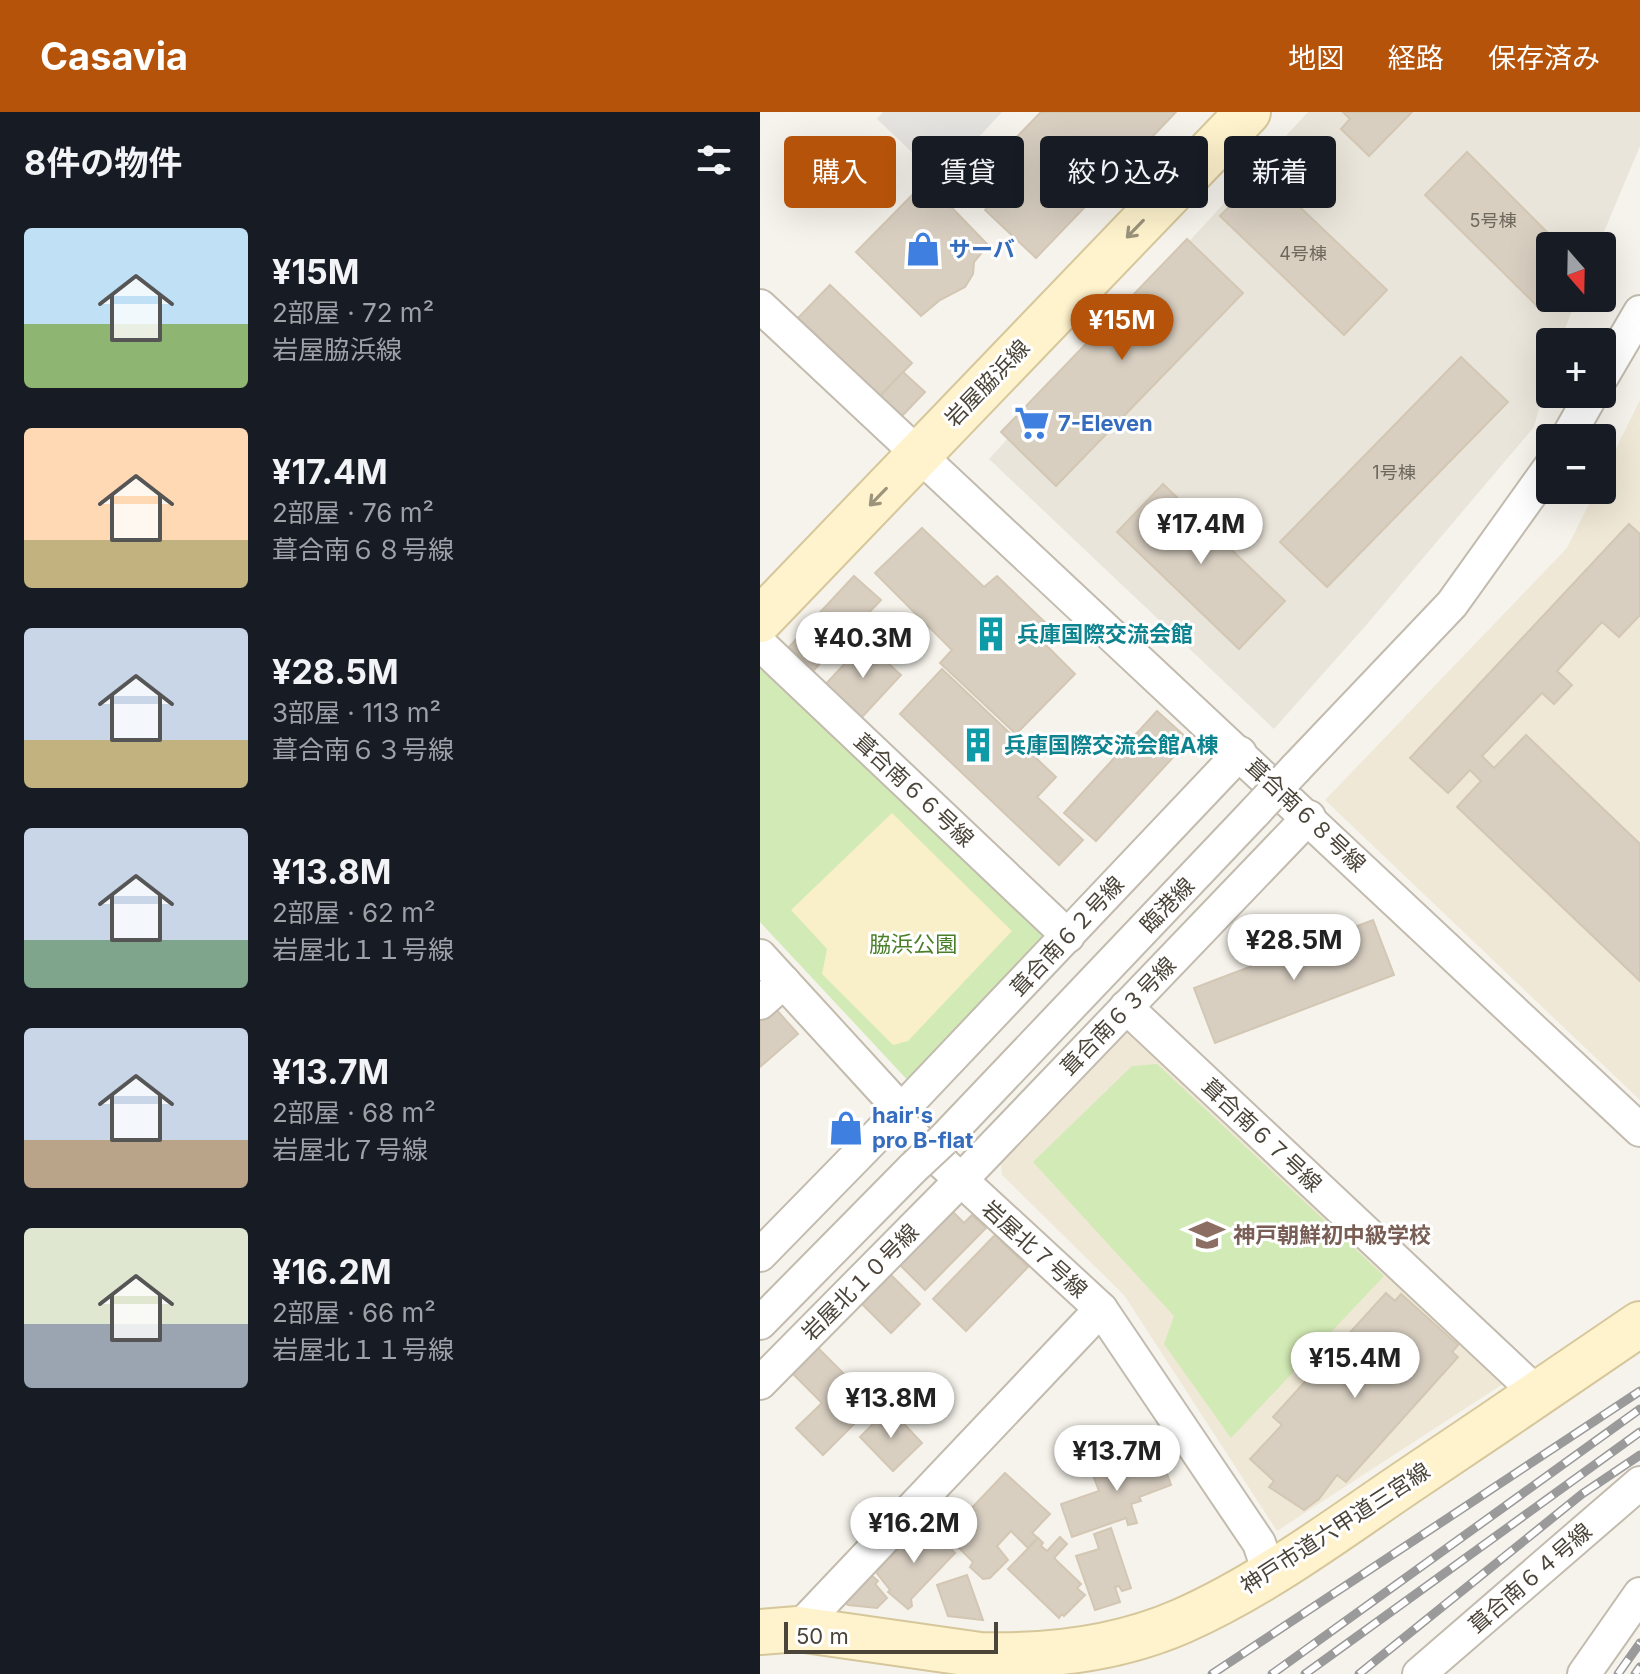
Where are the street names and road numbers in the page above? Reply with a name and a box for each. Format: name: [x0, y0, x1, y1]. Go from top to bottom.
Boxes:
street label: 岩屋脇浜線: [939, 334, 1035, 432]
street label: 葺合南６６号線: [849, 728, 979, 852]
street label: 葺合南６８号線: [1241, 753, 1371, 877]
street label: 葺合南６２号線: [1005, 871, 1129, 1001]
street label: 臨港線: [1135, 872, 1199, 938]
street label: 葺合南６３号線: [1055, 952, 1181, 1080]
street label: 葺合南６７号線: [1197, 1073, 1327, 1197]
street label: 岩屋北７号線: [977, 1195, 1093, 1303]
street label: 岩屋北１０号線: [796, 1218, 924, 1346]
street label: 神戸市道六甲道三宮線: [1236, 1457, 1434, 1599]
street label: 葺合南６４号線: [1463, 1518, 1597, 1638]

